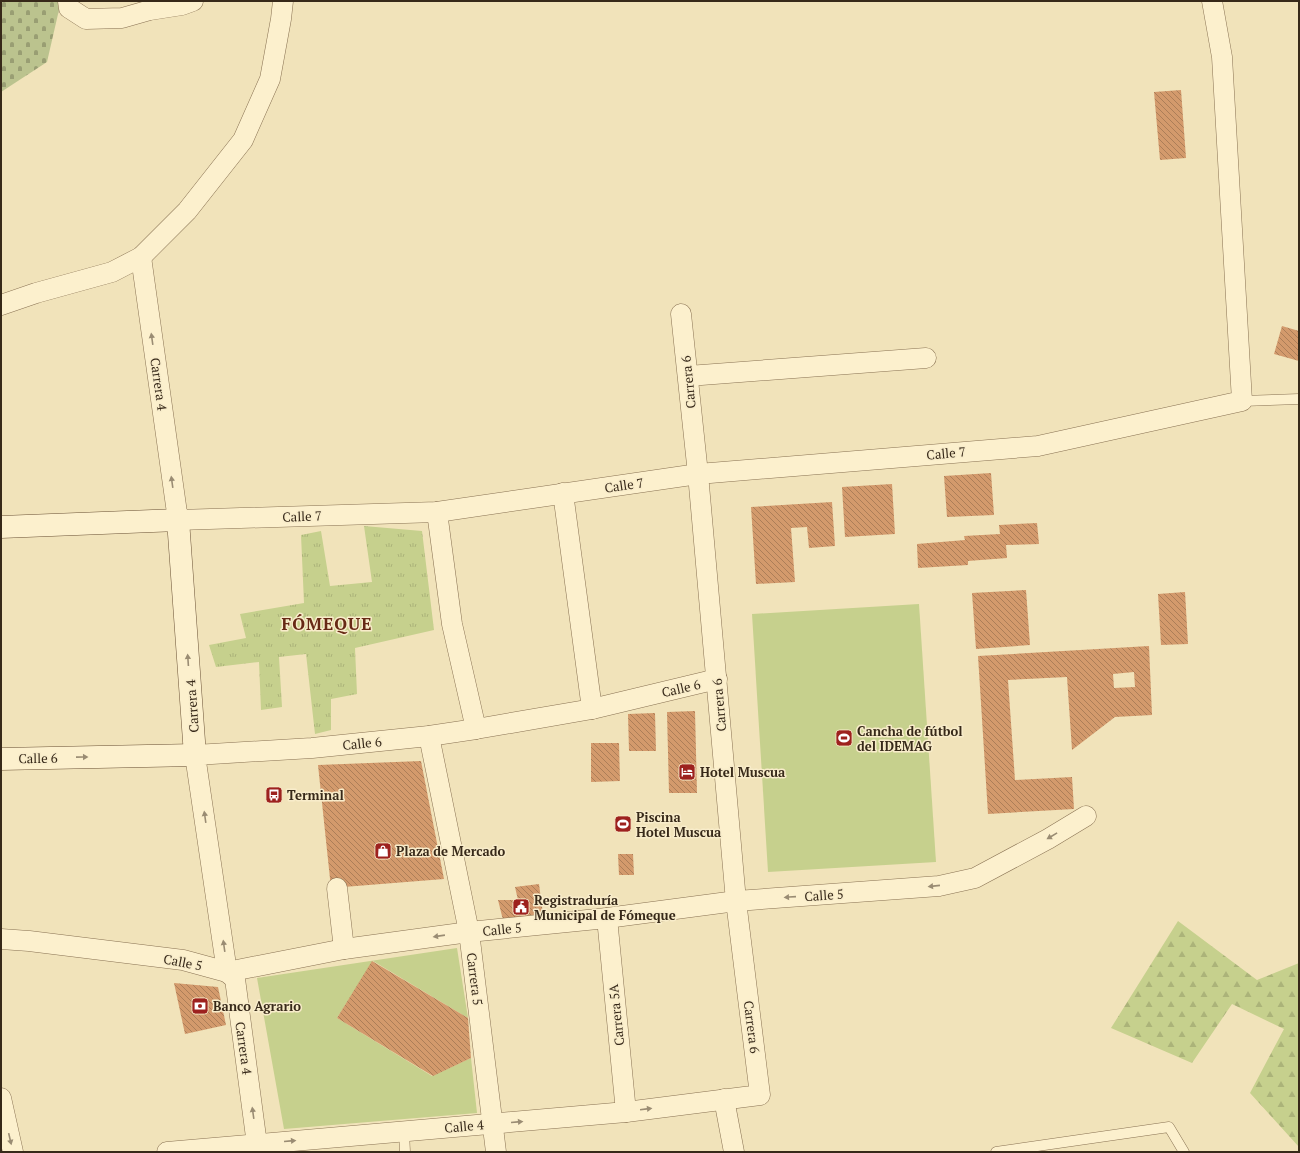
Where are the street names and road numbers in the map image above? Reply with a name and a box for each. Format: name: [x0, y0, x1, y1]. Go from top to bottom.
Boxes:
street label: Carrera 6: [676, 355, 700, 409]
street label: Carrera 4: [146, 356, 172, 412]
street label: Calle 7: [926, 442, 966, 464]
street label: Calle 7: [603, 473, 645, 497]
street label: Calle 7: [282, 506, 322, 526]
street label: Calle 6: [660, 675, 702, 701]
street label: Carrera 6: [708, 678, 730, 732]
street label: Carrera 4: [181, 679, 203, 733]
street label: Calle 6: [341, 732, 383, 754]
street label: Calle 6: [18, 749, 58, 767]
street label: Calle 5: [804, 885, 844, 905]
street label: Calle 5: [481, 918, 523, 940]
street label: Calle 5: [162, 949, 204, 975]
street label: Carrera 5: [463, 952, 487, 1006]
street label: Carrera 5A: [604, 983, 628, 1047]
street label: Carrera 6: [740, 1000, 764, 1055]
street label: Carrera 4: [231, 1020, 257, 1076]
street label: Calle 4: [444, 1115, 484, 1137]

